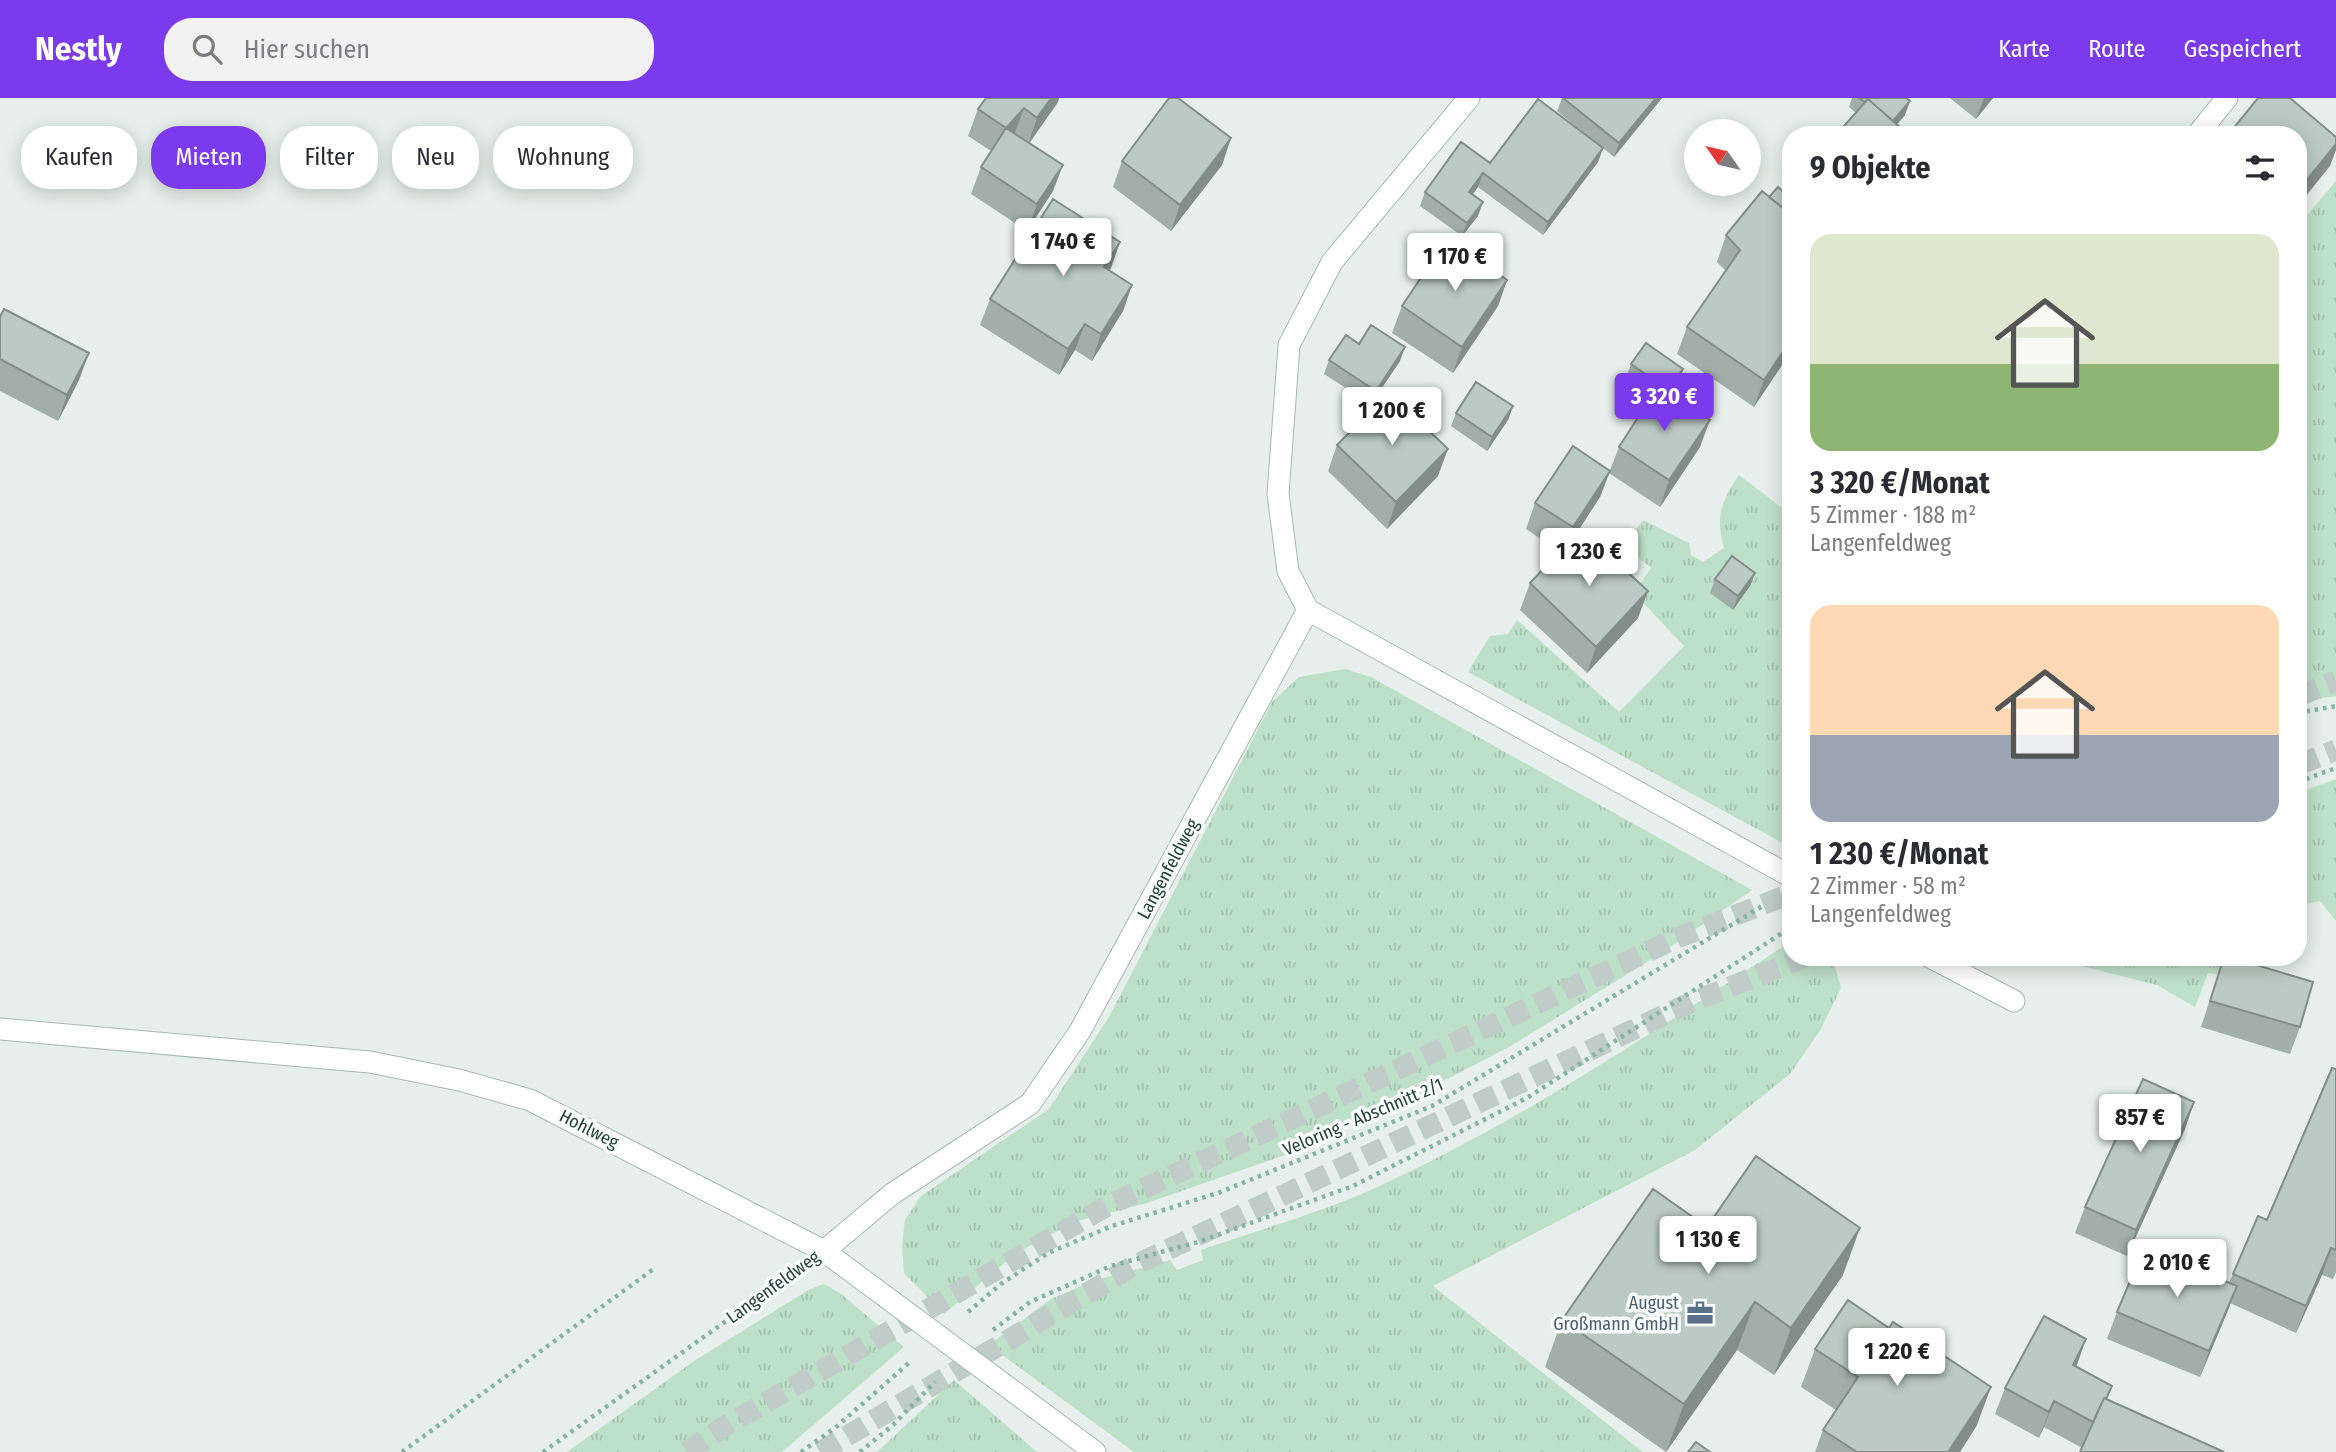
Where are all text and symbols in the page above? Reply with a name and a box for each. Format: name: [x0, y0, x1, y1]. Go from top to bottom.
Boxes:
search box: [164, 18, 654, 81]
text: Nestly: [35, 29, 122, 69]
icon: search: [188, 30, 226, 68]
text: Hier suchen: [244, 34, 370, 65]
text: Karte: [1998, 35, 2050, 63]
text: Route: [2088, 35, 2145, 63]
text: Gespeichert: [2183, 35, 2301, 63]
north arrow: [1684, 119, 1760, 196]
map controls: [1684, 119, 1761, 196]
chip: Kaufen: [21, 126, 137, 189]
chip: Mieten: [151, 126, 266, 189]
chip: Filter: [280, 126, 378, 189]
chip: Neu: [392, 126, 479, 189]
chip: Wohnung: [493, 126, 633, 189]
icon: filters: [2241, 149, 2279, 187]
text: 9 Objekte: [1810, 150, 1930, 186]
pin: 1 740 €: [998, 218, 1128, 278]
text: 1 740 €: [1030, 227, 1096, 255]
pin: 1 170 €: [1390, 234, 1520, 293]
text: 1 170 €: [1423, 242, 1487, 270]
icon: home: [1982, 280, 2108, 406]
pin: 3 320 €: [1599, 374, 1729, 433]
text: 3 320 €: [1631, 382, 1697, 410]
pin: 1 200 €: [1327, 388, 1457, 447]
text: 1 200 €: [1358, 396, 1426, 424]
text: 3 320 €/Monat: [1810, 465, 1990, 501]
text: 5 Zimmer · 188 m²: [1810, 501, 1976, 529]
pin: 1 230 €: [1524, 528, 1654, 588]
text: Langenfeldweg: [1810, 529, 1951, 557]
text: 1 230 €: [1556, 537, 1622, 565]
icon: home: [1982, 651, 2108, 777]
street label: Langenfeldweg: [1132, 815, 1204, 923]
text: 1 230 €/Monat: [1810, 836, 1989, 872]
text: 2 Zimmer · 58 m²: [1810, 872, 1966, 900]
text: Langenfeldweg: [1810, 900, 1951, 928]
street label: Veloring - Abschnitt 2/1: [1280, 1073, 1446, 1161]
pin: 857 €: [2091, 1094, 2189, 1154]
text: 857 €: [2115, 1103, 2165, 1131]
street label: Hohlweg: [556, 1105, 623, 1154]
pin: 1 130 €: [1643, 1216, 1773, 1276]
text: 1 130 €: [1676, 1225, 1740, 1253]
pin: 2 010 €: [2112, 1240, 2242, 1299]
street label: Langenfeldweg: [722, 1245, 825, 1328]
text: 2 010 €: [2144, 1248, 2210, 1276]
place label: August Großmann GmbH: [1553, 1292, 1679, 1335]
office icon: August Großmann GmbH: [1685, 1298, 1715, 1328]
pin: 1 220 €: [1832, 1328, 1962, 1388]
text: 1 220 €: [1864, 1337, 1930, 1365]

